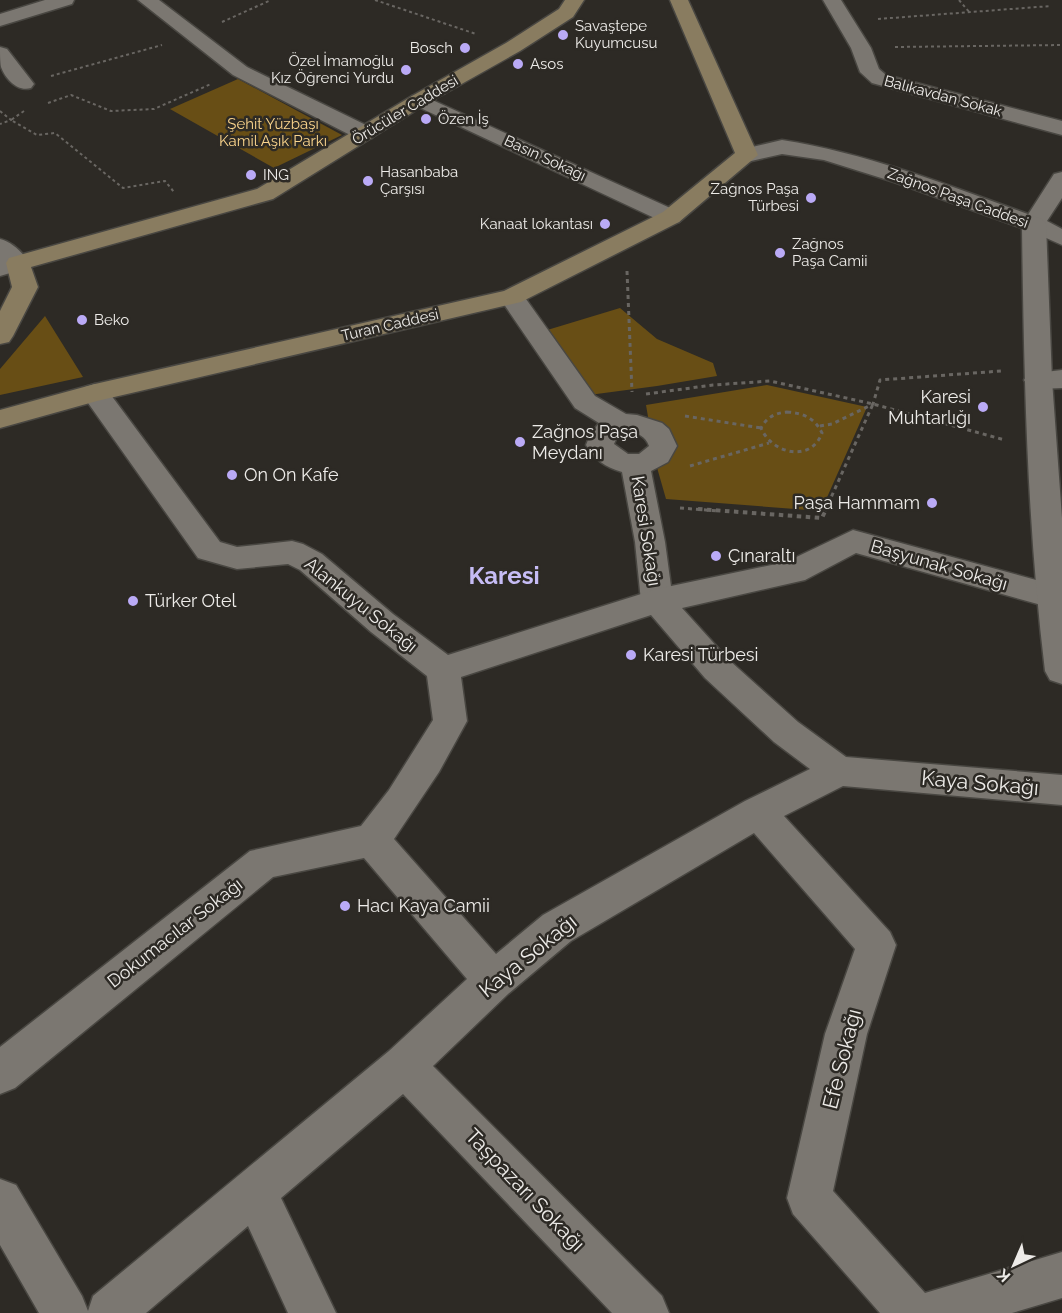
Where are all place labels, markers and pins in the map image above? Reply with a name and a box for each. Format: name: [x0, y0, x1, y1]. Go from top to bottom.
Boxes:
place label: Savaştepe Kuyumcusu: [575, 17, 658, 52]
marker: Savaştepe Kuyumcusu: [556, 28, 570, 42]
place label: Bosch: [410, 39, 453, 57]
marker: Bosch: [458, 41, 472, 55]
place label: Özel İmamoğlu Kız Öğrenci Yurdu: [271, 51, 394, 87]
place label: Asos: [530, 55, 563, 73]
marker: Asos: [511, 57, 525, 71]
marker: Özel İmamoğlu Kız Öğrenci Yurdu: [399, 63, 413, 77]
place label: Özen İş: [438, 109, 489, 128]
marker: Özen İş: [419, 112, 433, 126]
place label: Hasanbaba Çarşısı: [380, 163, 458, 198]
place label: ING: [263, 166, 289, 184]
marker: ING: [244, 168, 258, 182]
marker: Hasanbaba Çarşısı: [361, 174, 375, 188]
place label: Zağnos Paşa Türbesi: [711, 180, 799, 215]
marker: Zağnos Paşa Türbesi: [804, 191, 818, 205]
place label: Kanaat lokantası: [480, 215, 593, 233]
marker: Kanaat lokantası: [598, 217, 612, 231]
place label: Zağnos Paşa Camii: [792, 235, 867, 270]
marker: Zağnos Paşa Camii: [773, 246, 787, 260]
place label: Beko: [94, 311, 129, 329]
marker: Beko: [75, 313, 89, 327]
place label: Karesi Muhtarlığı: [888, 386, 971, 428]
marker: Karesi Muhtarlığı: [976, 400, 990, 414]
place label: Zağnos Paşa Meydanı: [532, 421, 638, 463]
marker: Zağnos Paşa Meydanı: [513, 435, 527, 449]
place label: On On Kafe: [244, 464, 339, 485]
marker: On On Kafe: [225, 468, 239, 482]
place label: Paşa Hammam: [794, 492, 920, 513]
marker: Paşa Hammam: [925, 496, 939, 510]
place label: Çınaraltı: [728, 545, 796, 566]
marker: Çınaraltı: [709, 549, 723, 563]
place label: Türker Otel: [145, 590, 237, 611]
marker: Türker Otel: [126, 594, 140, 608]
place label: Karesi Türbesi: [643, 644, 758, 665]
marker: Karesi Türbesi: [624, 648, 638, 662]
place label: Hacı Kaya Camii: [357, 895, 490, 916]
marker: Hacı Kaya Camii: [338, 899, 352, 913]

